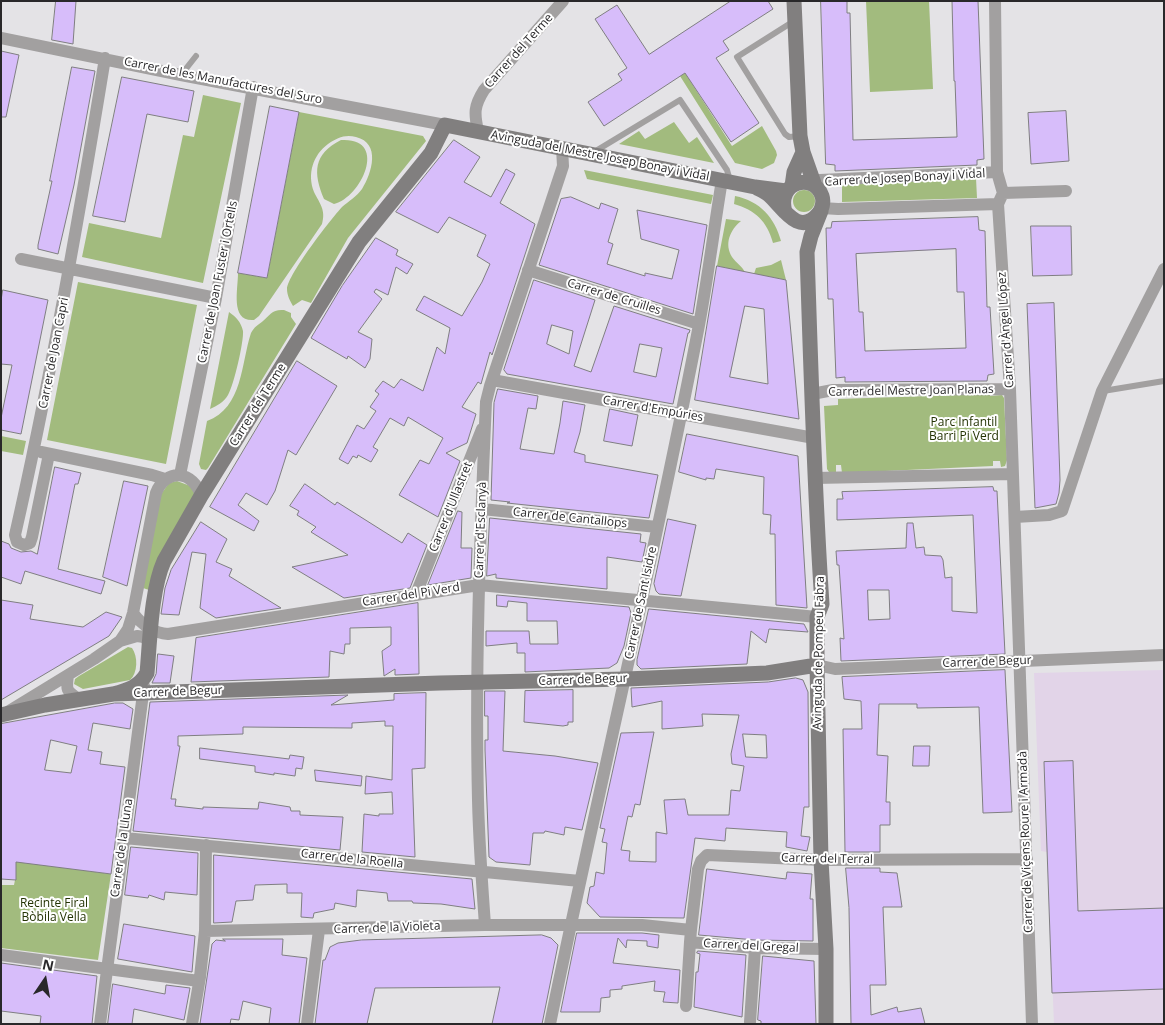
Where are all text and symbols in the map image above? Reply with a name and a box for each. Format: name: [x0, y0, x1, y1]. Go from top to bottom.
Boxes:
street label: Carrer del Terme: [482, 11, 556, 91]
street label: Carrer de les Manufactures del Suro: [123, 55, 323, 107]
street label: Avinguda del Mestre Josep Bonay i Vidal: [489, 128, 711, 184]
street label: Carrer de Josep Bonay i Vidal: [824, 167, 986, 189]
street label: Carrer de Joan Fuster i Ortells: [195, 200, 241, 364]
street label: Carrer d'Àngel López: [995, 271, 1017, 389]
street label: Carrer de Cruïlles: [565, 276, 663, 318]
street label: Carrer de Joan Capri: [36, 296, 72, 410]
street label: Carrer del Terme: [227, 361, 289, 449]
street label: Carrer del Mestre Joan Planas: [828, 382, 994, 400]
street label: Carrer d'Empúries: [602, 393, 704, 425]
park label: Parc Infantil Barri Pi Verd: [929, 416, 999, 444]
street label: Carrer d'Ullastret: [426, 460, 476, 554]
street label: Carrer d'Esclanyà: [472, 481, 490, 579]
street label: Carrer de Cantallops: [512, 505, 628, 531]
street label: Carrer de Sant Isidre: [622, 545, 660, 661]
street label: Avinguda de Pompeu Fabra: [810, 576, 828, 730]
street label: Carrer del Pi Verd: [361, 580, 461, 610]
street label: Carrer de Begur: [942, 653, 1032, 671]
street label: Carrer de Begur: [538, 671, 628, 689]
street label: Carrer de Begur: [133, 683, 223, 701]
street label: Carrer de Viçens Roure i Armadà: [1016, 751, 1036, 933]
street label: Carrer de la Lluna: [108, 798, 136, 898]
street label: Carrer de la Roella: [300, 846, 404, 872]
street label: Carrer del Terral: [781, 851, 873, 867]
park label: Recinte Firal Bòbila Vella: [20, 897, 88, 925]
street label: Carrer de la Violeta: [333, 919, 441, 937]
street label: Carrer del Gregal: [703, 936, 799, 956]
text: N: [41, 954, 56, 975]
north arrow: [20, 955, 70, 1005]

